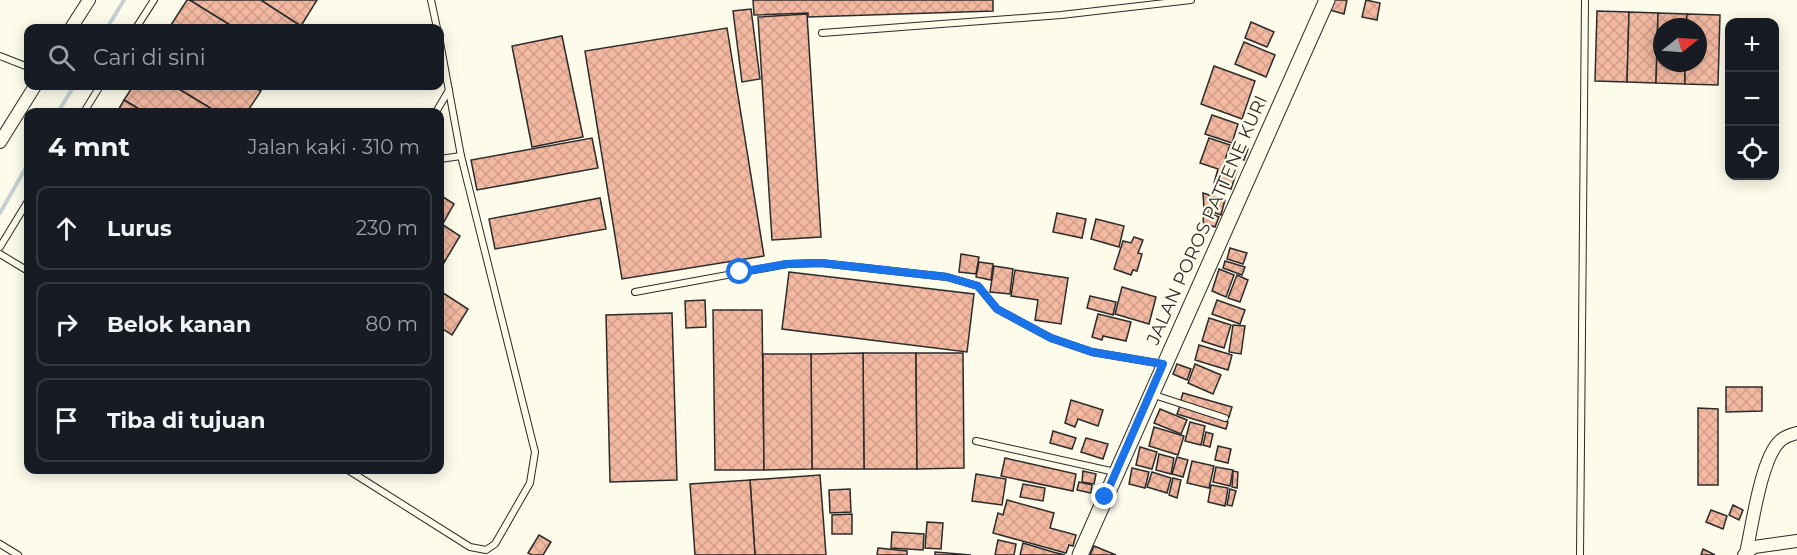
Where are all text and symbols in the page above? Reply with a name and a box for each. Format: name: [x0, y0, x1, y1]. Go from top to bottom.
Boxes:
north arrow: [1653, 18, 1707, 72]
map controls: [1725, 18, 1779, 180]
button: +: [1725, 18, 1779, 72]
search box: [24, 24, 444, 90]
icon: search: [45, 41, 78, 74]
text: Cari di sini: [93, 44, 206, 71]
button: −: [1725, 72, 1779, 126]
street label: JALAN POROS PATTENE KURI: [1142, 92, 1272, 349]
button: locate: [1725, 126, 1779, 180]
text: 4 mnt: [48, 131, 130, 163]
text: Jalan kaki · 310 m: [248, 135, 420, 159]
icon: ahead: [50, 212, 83, 245]
text: Lurus: [107, 215, 172, 242]
text: 230 m: [356, 216, 418, 240]
route start: [726, 258, 752, 284]
icon: right: [50, 308, 83, 341]
text: Belok kanan: [107, 311, 251, 338]
text: 80 m: [366, 312, 418, 336]
icon: arrive: [50, 404, 83, 437]
text: Tiba di tujuan: [107, 407, 265, 434]
route end: [1091, 483, 1117, 509]

